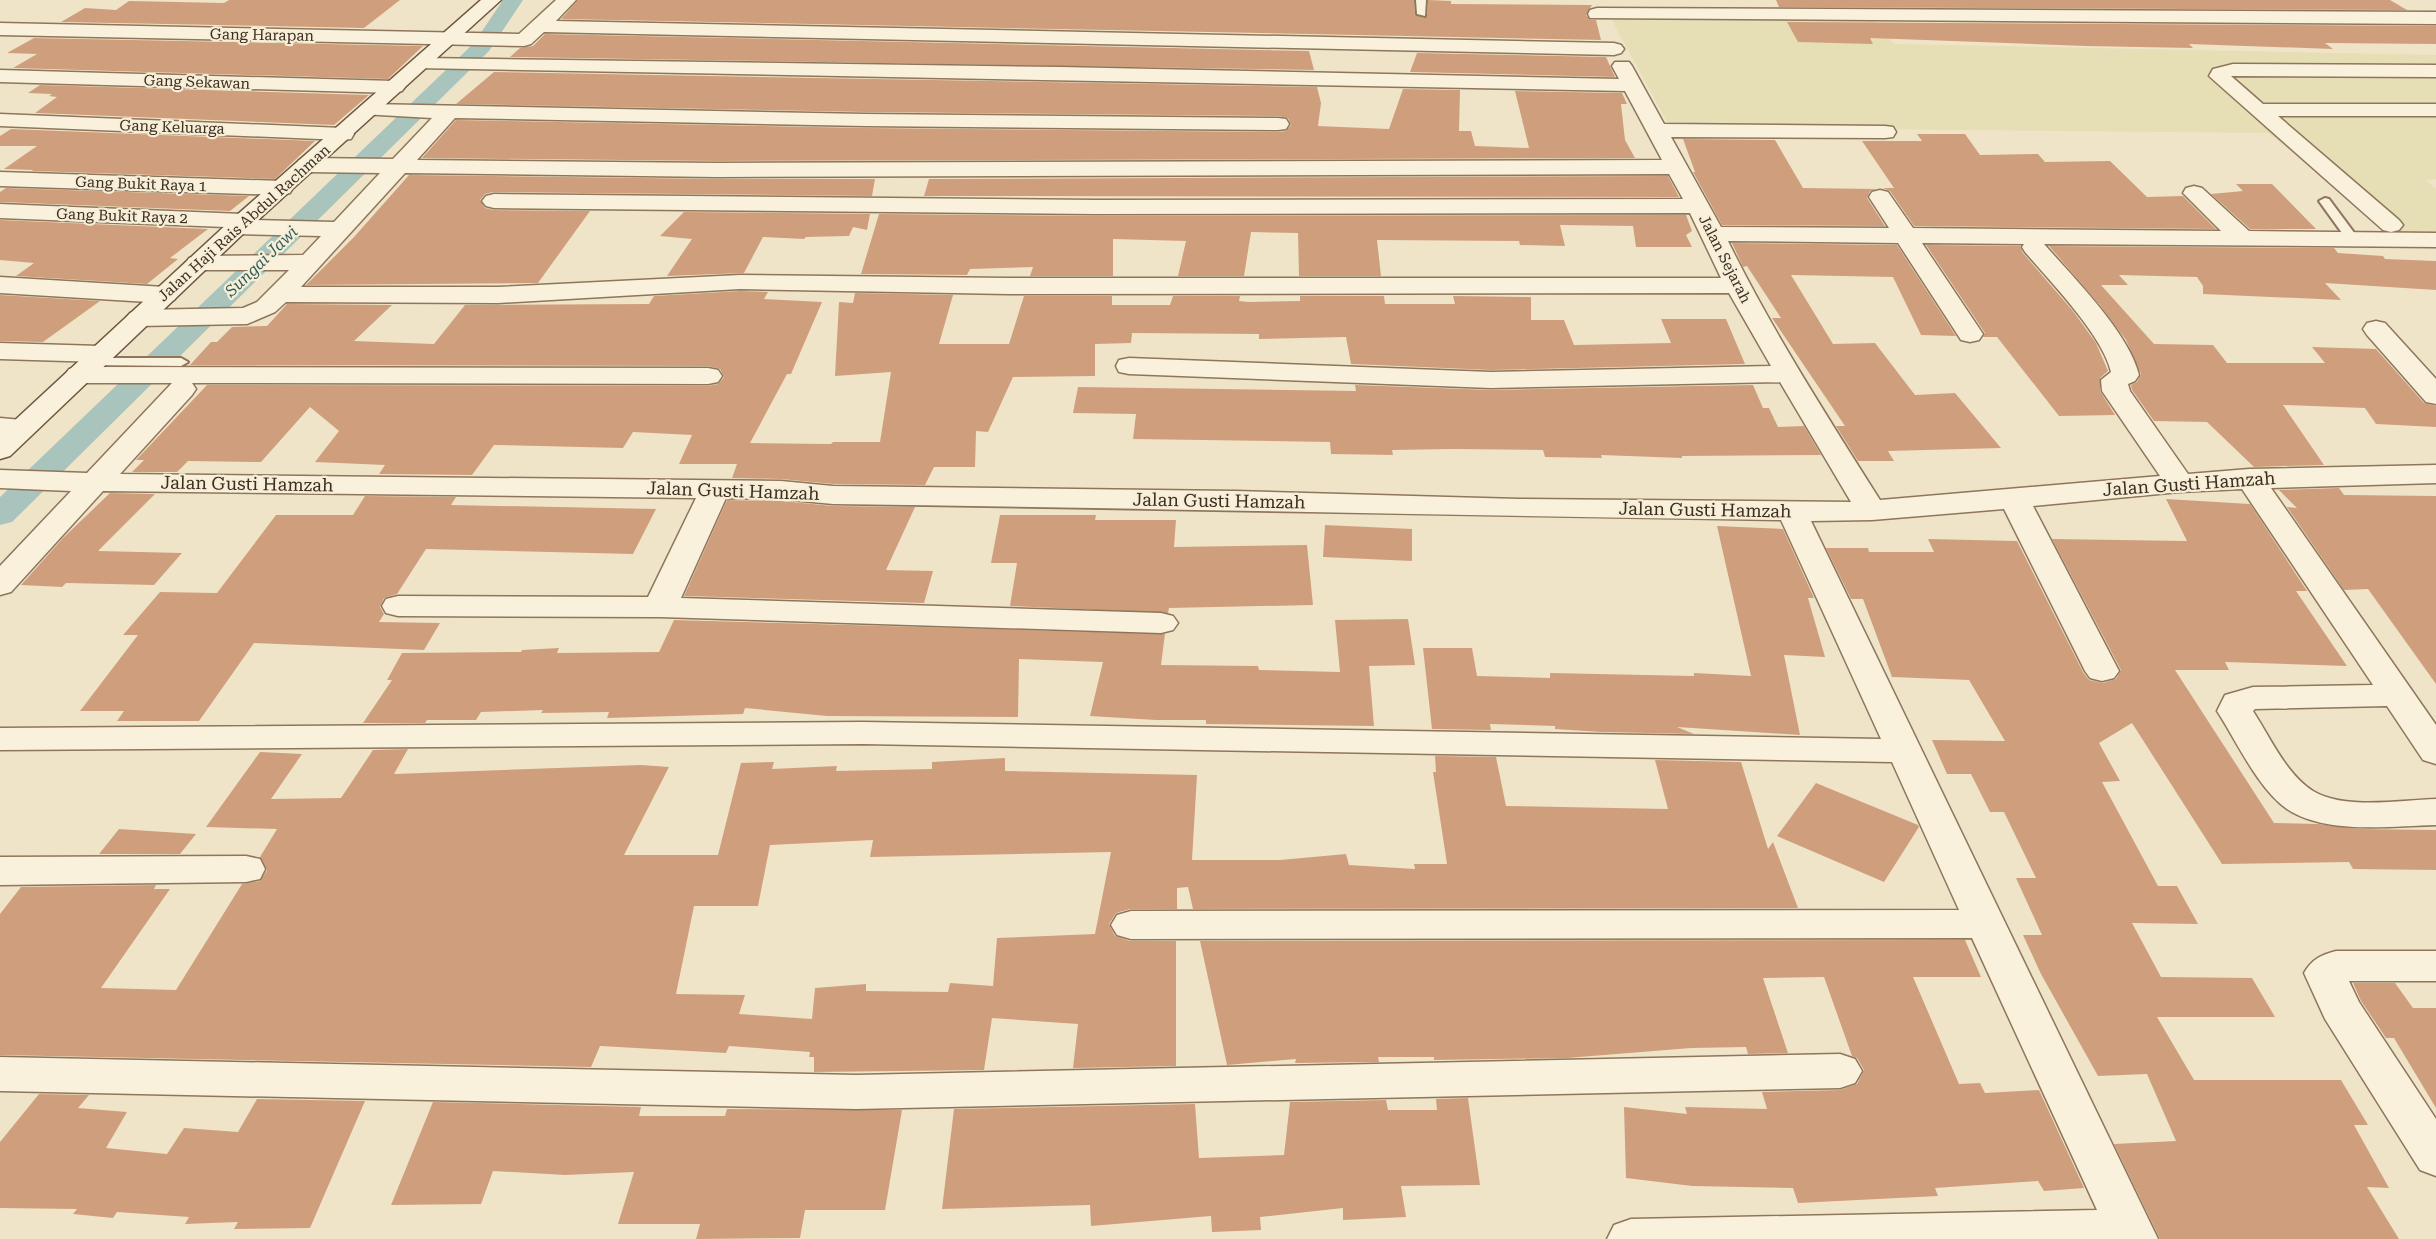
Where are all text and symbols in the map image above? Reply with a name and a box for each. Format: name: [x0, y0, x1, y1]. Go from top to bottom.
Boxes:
street label: Gang Harapan: [210, 25, 315, 45]
street label: Gang Sekawan: [143, 71, 251, 93]
street label: Gang Keluarga: [119, 116, 225, 138]
street label: Jalan Haji Rais Abdul Rachman: [154, 141, 334, 305]
street label: Gang Bukit Raya 1: [75, 173, 207, 195]
street label: Gang Bukit Raya 2: [56, 205, 188, 227]
street label: Jalan Sejarah: [1695, 212, 1755, 306]
water label: Sungai Jawi: [220, 222, 302, 301]
street label: Jalan Gusti Hamzah: [2102, 467, 2276, 500]
street label: Jalan Gusti Hamzah: [160, 471, 334, 496]
street label: Jalan Gusti Hamzah: [646, 477, 820, 504]
street label: Jalan Gusti Hamzah: [1132, 488, 1306, 513]
street label: Jalan Gusti Hamzah: [1618, 497, 1792, 522]

